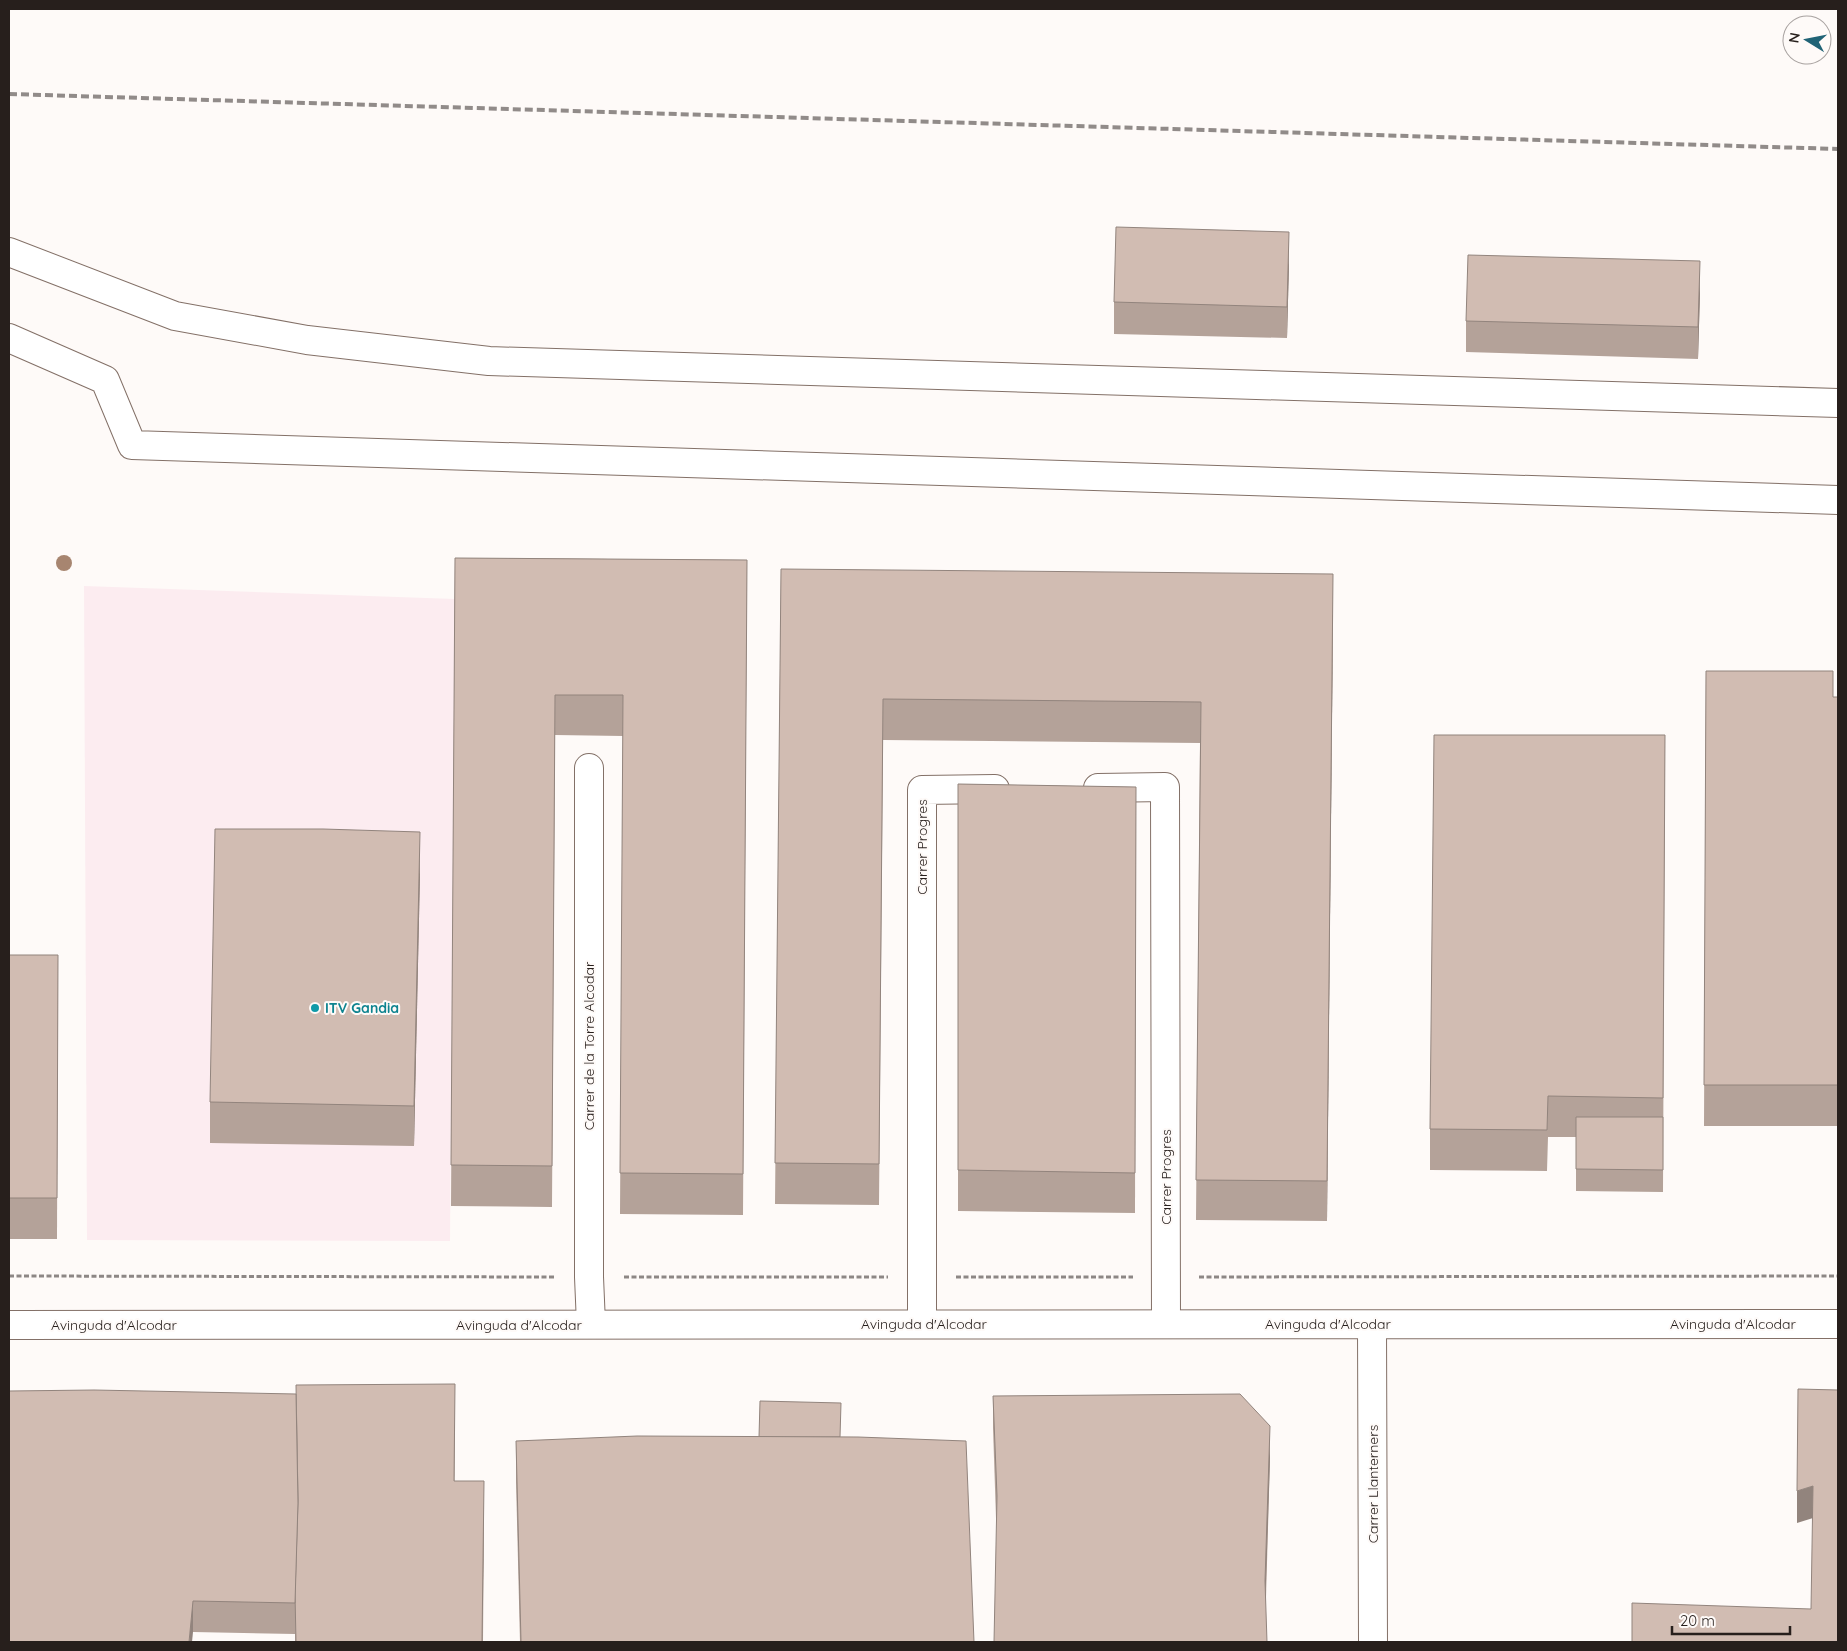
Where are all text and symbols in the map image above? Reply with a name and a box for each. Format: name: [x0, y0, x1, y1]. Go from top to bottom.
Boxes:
north arrow: [1782, 15, 1832, 65]
text: N: [1784, 31, 1804, 44]
street label: Carrer Progres: [913, 799, 931, 895]
street label: Carrer de la Torre Alcodar: [580, 961, 598, 1130]
place label: ITV Gandia: [325, 999, 399, 1017]
marker: ITV Gandia: [309, 1002, 321, 1014]
street label: Carrer Progres: [1157, 1129, 1175, 1225]
street label: Avinguda d'Alcodar: [861, 1315, 988, 1333]
street label: Avinguda d'Alcodar: [1265, 1315, 1392, 1333]
street label: Avinguda d'Alcodar: [1670, 1315, 1797, 1333]
street label: Avinguda d'Alcodar: [51, 1316, 178, 1334]
street label: Avinguda d'Alcodar: [456, 1316, 583, 1334]
street label: Carrer Llanterners: [1364, 1425, 1382, 1543]
scale bar: [1672, 1604, 1790, 1636]
text: 20 m: [1680, 1611, 1715, 1630]

